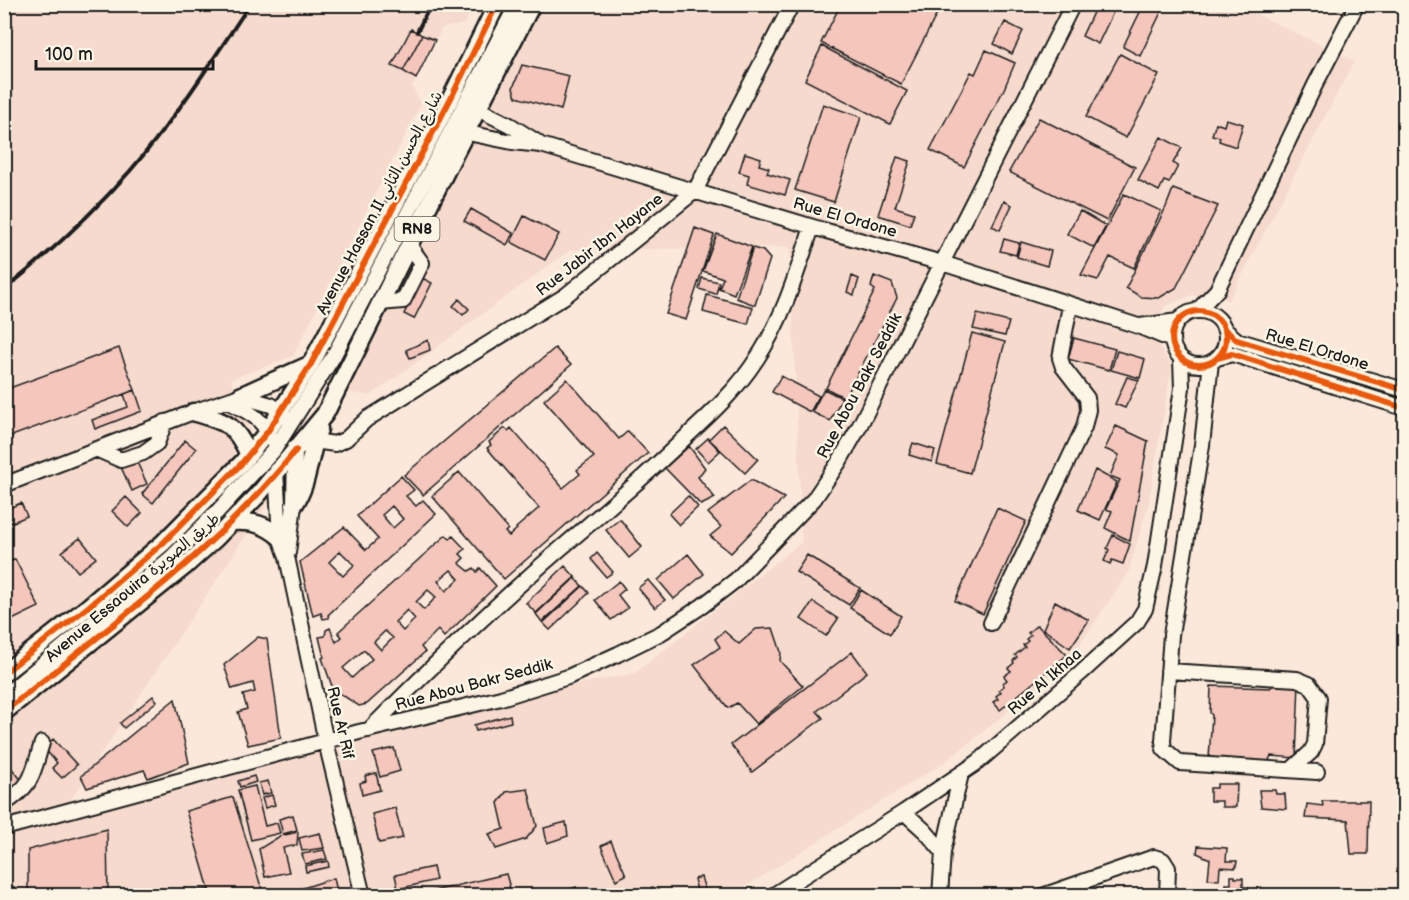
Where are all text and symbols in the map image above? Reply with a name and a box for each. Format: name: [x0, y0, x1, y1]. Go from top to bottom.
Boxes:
scale bar: [36, 33, 213, 71]
text: 100 m: [45, 44, 93, 65]
street label: Avenue Hassan II شارع الحسن الثاني: [313, 88, 451, 320]
street label: Rue Jabir Ibn Hayane: [533, 189, 668, 300]
street label: Rue El Ordone: [791, 194, 900, 242]
road number: RN8: [394, 217, 440, 241]
street label: Rue Abou Bakr Seddik: [814, 310, 906, 462]
street label: Rue El Ordone: [1263, 325, 1371, 375]
street label: Avenue Essaouira طريق الصويرة: [42, 510, 224, 666]
street label: Rue Al Ikhaa: [1004, 645, 1086, 719]
street label: Rue Abou Bakr Seddik: [393, 655, 555, 715]
street label: Rue Ar Rif: [322, 685, 358, 761]

